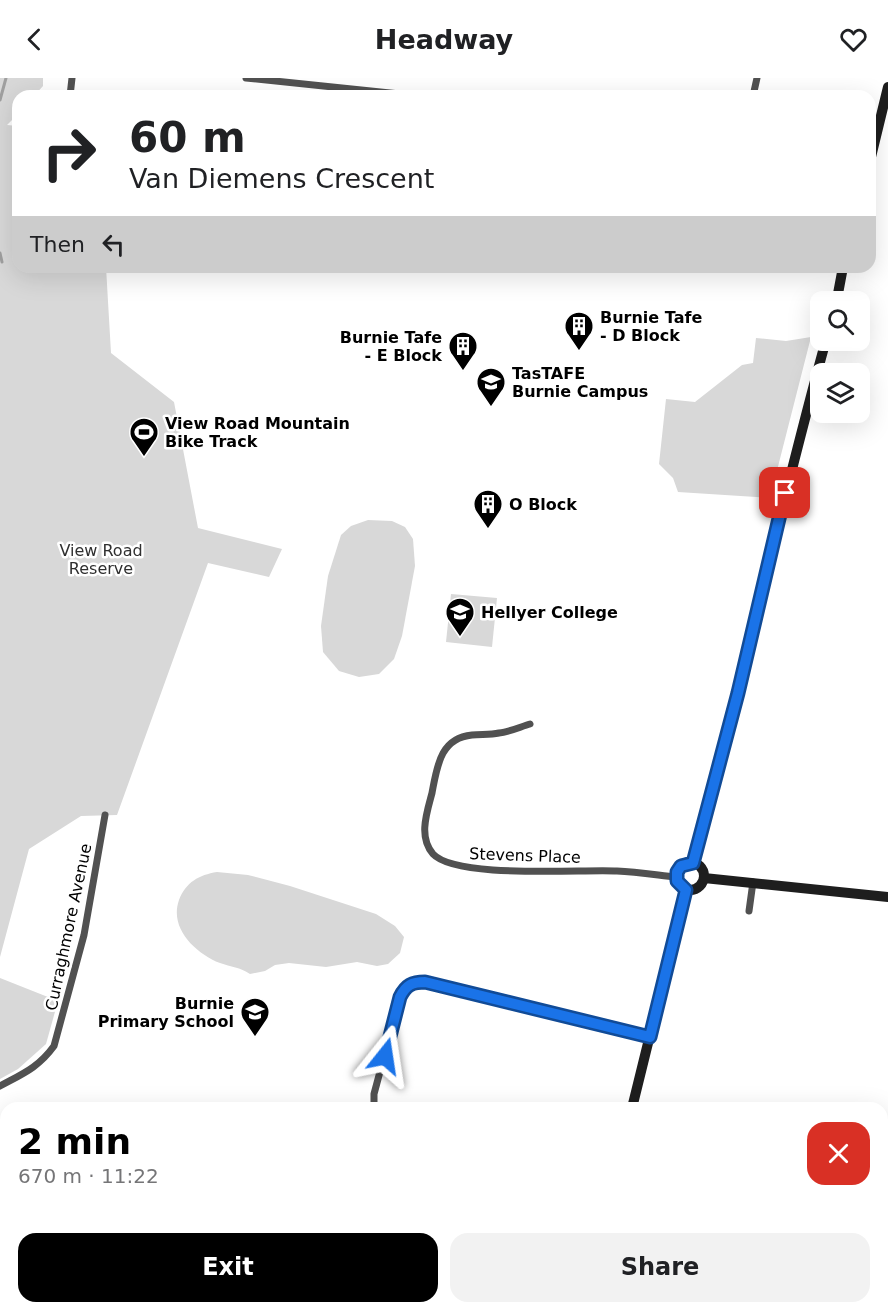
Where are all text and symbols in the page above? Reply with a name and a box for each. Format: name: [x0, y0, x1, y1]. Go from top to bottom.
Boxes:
icon: back: [18, 23, 51, 56]
icon: heart: [837, 23, 870, 56]
text: Headway: [375, 24, 513, 55]
text: 60 m: [129, 113, 246, 162]
icon: right: [30, 114, 108, 192]
text: Van Diemens Crescent: [129, 163, 434, 194]
icon: left: [97, 228, 130, 261]
text: Then: [30, 232, 85, 257]
map controls: [810, 291, 870, 423]
button: search: [810, 291, 870, 351]
place label: Burnie Tafe - D Block: [600, 308, 702, 345]
building icon: Burnie Tafe - D Block: [563, 310, 595, 352]
place label: Burnie Tafe - E Block: [340, 328, 442, 365]
building icon: Burnie Tafe - E Block: [447, 330, 479, 372]
button: layers: [810, 363, 870, 423]
place label: TasTAFE Burnie Campus: [512, 364, 648, 401]
school or university icon: TasTAFE Burnie Campus: [475, 366, 507, 408]
place label: View Road Mountain Bike Track: [165, 414, 350, 451]
sports icon: View Road Mountain Bike Track: [128, 416, 160, 458]
pin: [759, 467, 810, 518]
icon: arrive: [768, 476, 801, 509]
building icon: O Block: [472, 488, 504, 530]
place label: O Block: [509, 495, 577, 514]
park label: View Road Reserve: [59, 541, 143, 578]
school or university icon: Hellyer College: [444, 596, 476, 638]
place label: Hellyer College: [481, 603, 618, 622]
street label: Curraghmore Avenue: [41, 842, 95, 1012]
street label: Stevens Place: [469, 844, 581, 867]
place label: Burnie Primary School: [98, 994, 234, 1031]
school or university icon: Burnie Primary School: [239, 996, 271, 1038]
position arrow: [353, 1024, 417, 1088]
text: 2 min: [18, 1121, 131, 1162]
button: close: [807, 1122, 870, 1185]
text: 670 m · 11:22: [18, 1164, 159, 1188]
button: Exit: [18, 1233, 438, 1302]
button: Share: [450, 1233, 870, 1302]

